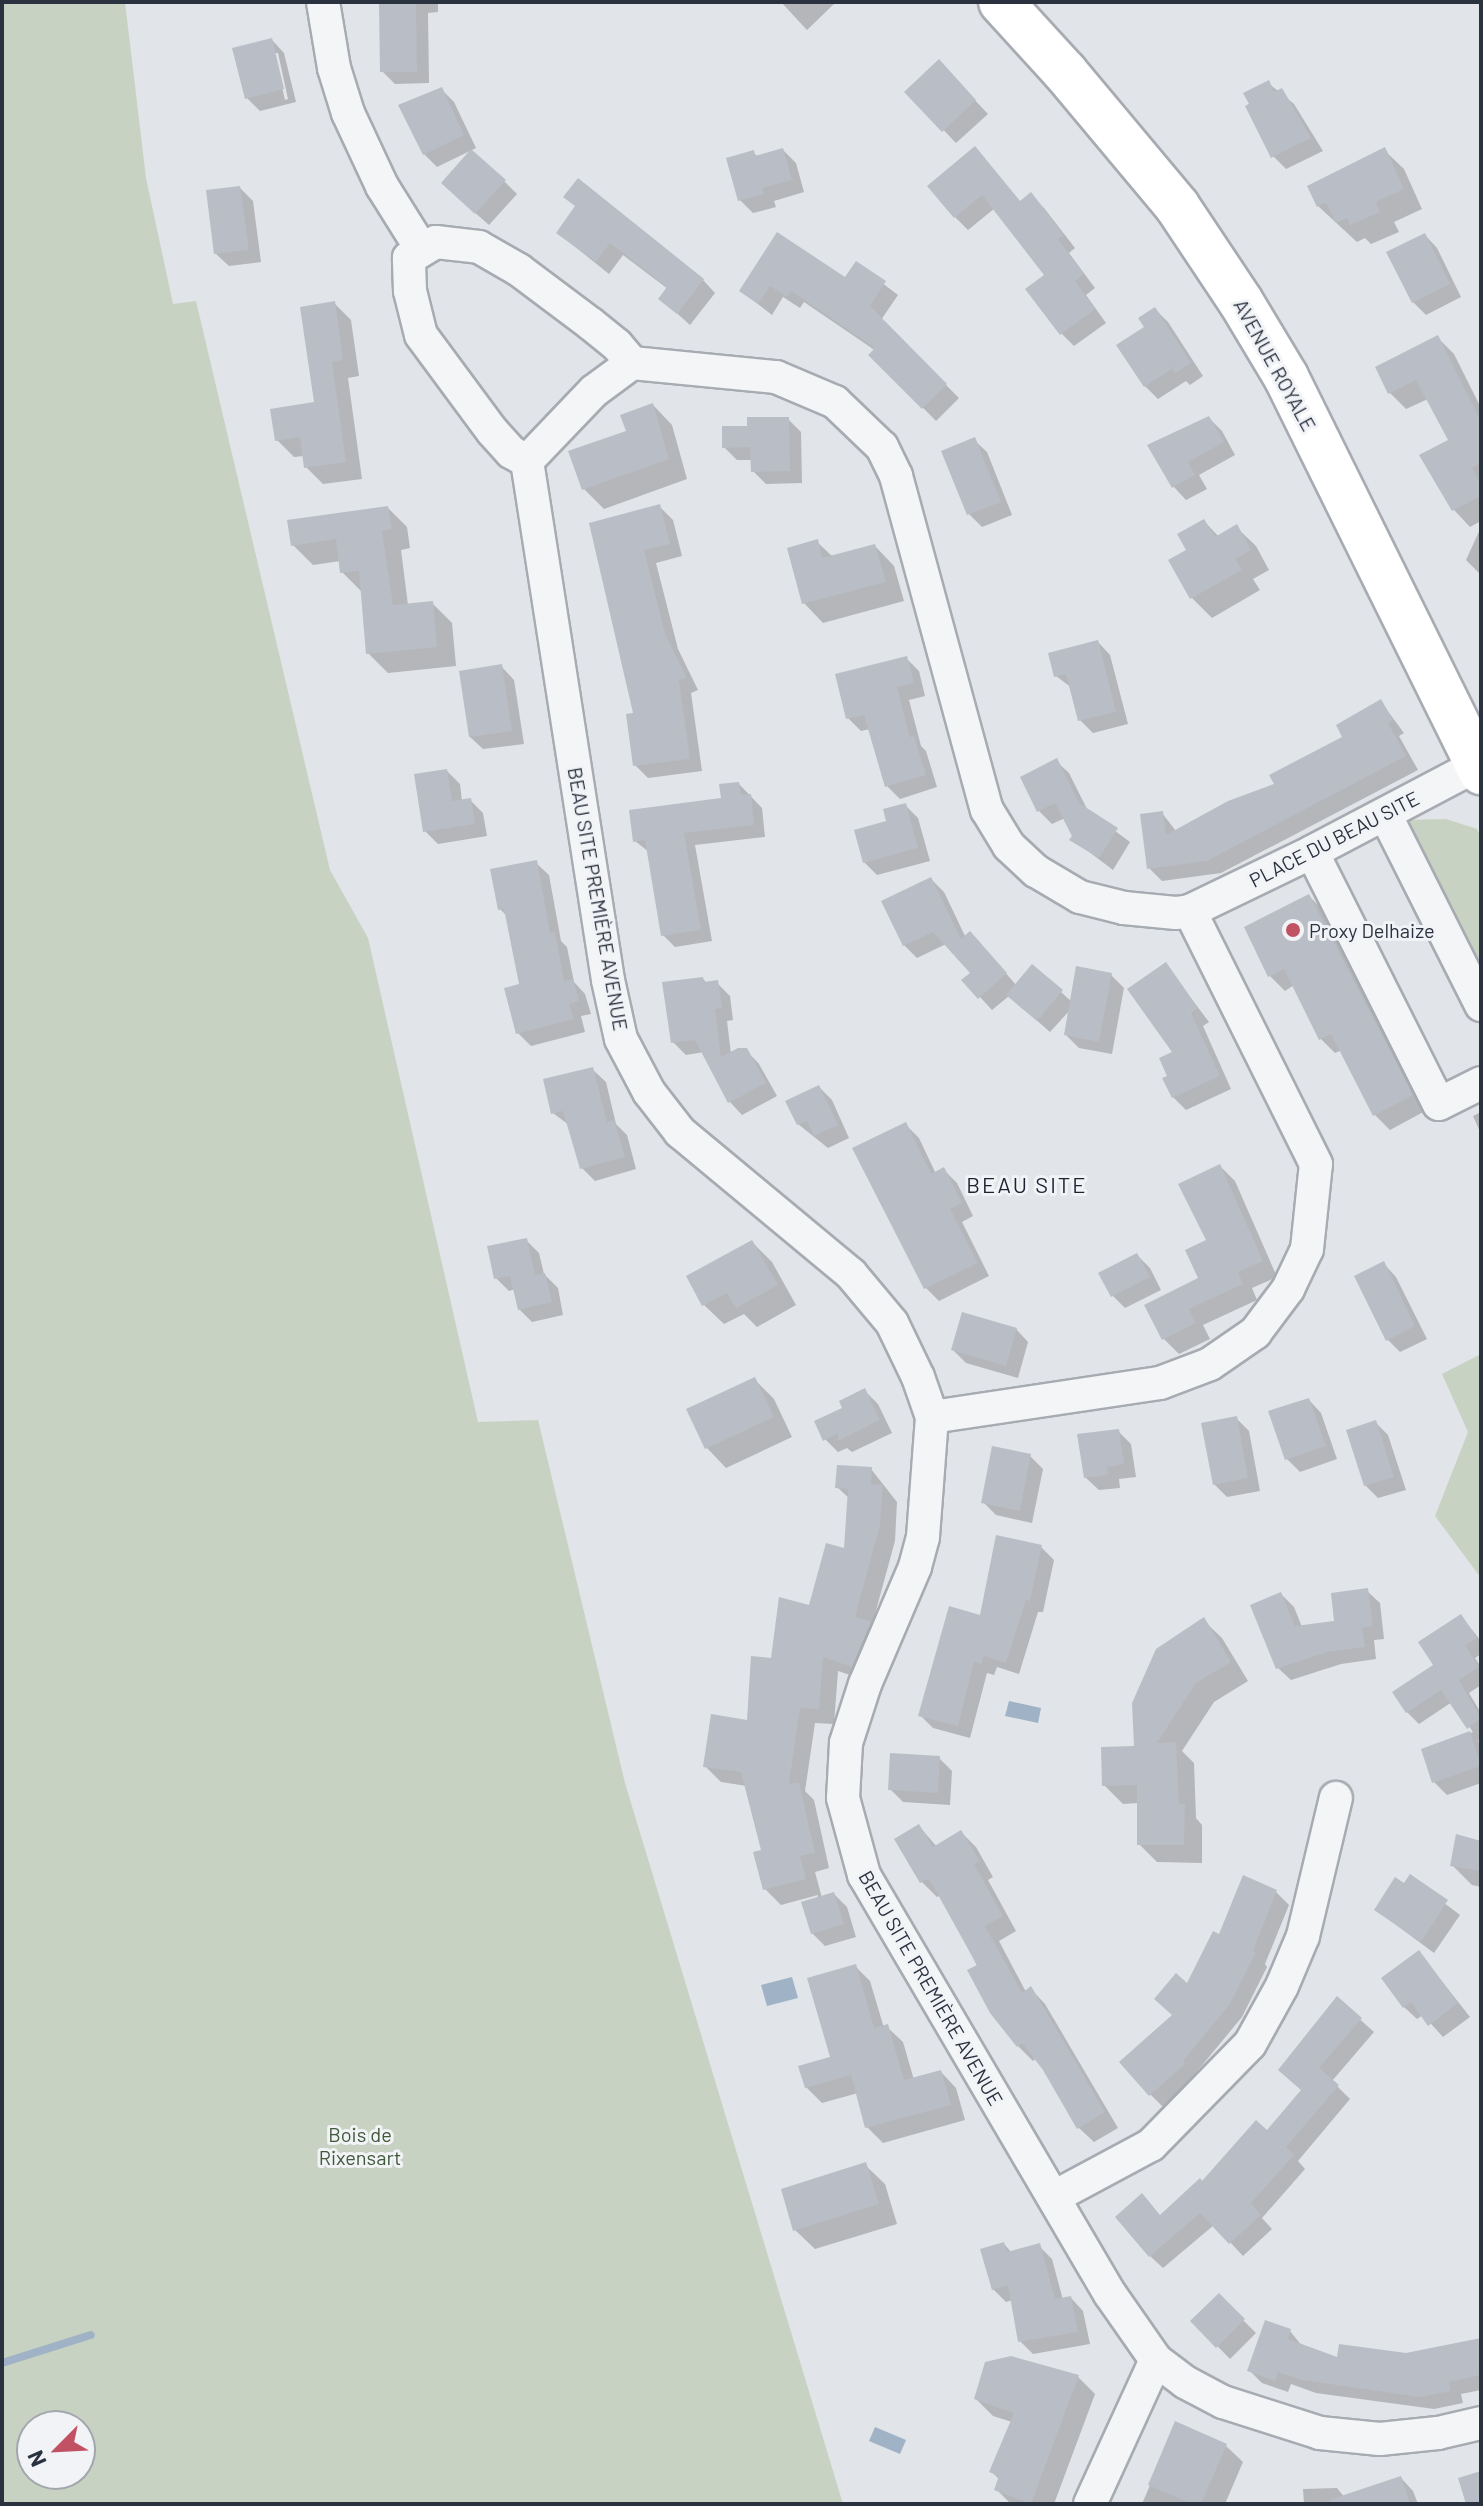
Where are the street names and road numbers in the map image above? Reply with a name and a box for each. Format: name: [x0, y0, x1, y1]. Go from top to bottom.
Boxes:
street label: AVENUE ROYALE: [1229, 295, 1321, 435]
street label: BEAU SITE PREMIÈRE AVENUE: [563, 765, 633, 1033]
street label: PLACE DU BEAU SITE: [1245, 786, 1423, 892]
street label: BEAU SITE PREMIÈRE AVENUE: [854, 1866, 1008, 2110]

